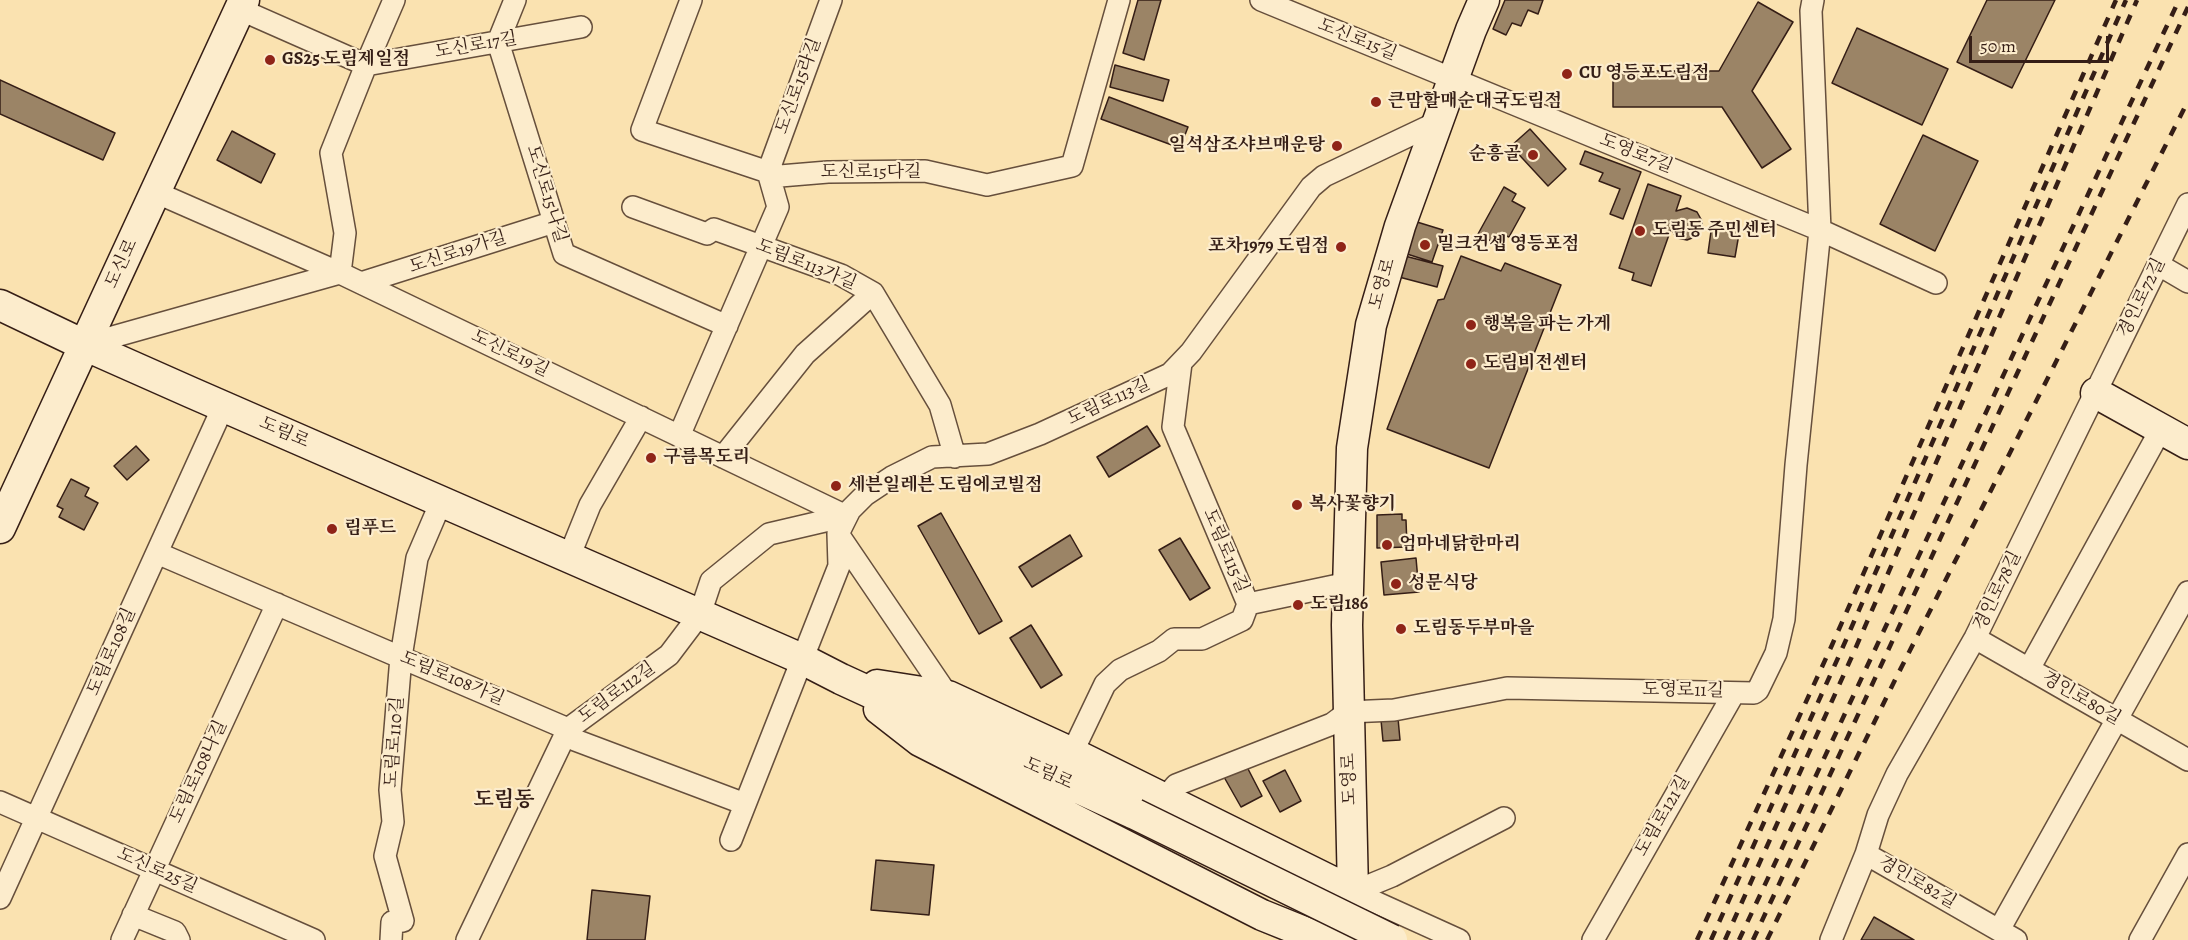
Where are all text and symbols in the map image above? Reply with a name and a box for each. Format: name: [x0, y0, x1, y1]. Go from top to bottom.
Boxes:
street label: 도신로15길: [1314, 14, 1400, 66]
scale bar: [1972, 24, 2112, 62]
street label: 도신로17길: [433, 28, 519, 64]
text: 50 m: [1980, 34, 2016, 58]
street label: 도신로15라길: [772, 35, 826, 137]
place label: GS25 도림제일점: [282, 49, 410, 71]
marker: GS25 도림제일점: [263, 53, 277, 67]
place label: CU 영등포도림점: [1579, 63, 1709, 85]
marker: CU 영등포도림점: [1560, 67, 1574, 81]
place label: 큰맘할매순대국도림점: [1388, 91, 1562, 113]
marker: 큰맘할매순대국도림점: [1369, 95, 1383, 109]
street label: 도영로7길: [1596, 130, 1676, 178]
place label: 일석삼조샤브매운탕: [1169, 135, 1325, 157]
marker: 일석삼조샤브매운탕: [1330, 139, 1344, 153]
street label: 도신로15나길: [521, 143, 571, 245]
place label: 순흥골: [1469, 144, 1521, 166]
marker: 순흥골: [1526, 148, 1540, 162]
street label: 도신로15다길: [821, 162, 921, 184]
place label: 도림동 주민센터: [1652, 220, 1777, 242]
marker: 도림동 주민센터: [1633, 224, 1647, 238]
street label: 도신로19가길: [406, 227, 510, 279]
place label: 밀크컨셉 영등포점: [1437, 234, 1579, 256]
street label: 도림로113가길: [752, 235, 860, 295]
street label: 도신로: [101, 236, 143, 292]
place label: 포차1979 도림점: [1208, 236, 1329, 258]
marker: 밀크컨셉 영등포점: [1418, 238, 1432, 252]
marker: 포차1979 도림점: [1334, 240, 1348, 254]
street label: 경인로72길: [2114, 255, 2170, 341]
street label: 도영로: [1365, 256, 1401, 312]
place label: 행복을 파는 가게: [1483, 314, 1611, 336]
marker: 행복을 파는 가게: [1464, 318, 1478, 332]
street label: 도신로19길: [468, 326, 552, 382]
place label: 도림비전센터: [1483, 353, 1587, 375]
marker: 도림비전센터: [1464, 357, 1478, 371]
street label: 도림로113길: [1064, 373, 1154, 431]
street label: 도림로: [256, 413, 312, 453]
place label: 구름목도리: [663, 447, 750, 469]
marker: 구름목도리: [644, 451, 658, 465]
place label: 세븐일레븐 도림에코빌점: [848, 475, 1042, 497]
marker: 세븐일레븐 도림에코빌점: [829, 479, 843, 493]
place label: 복사꽃향기: [1309, 494, 1396, 516]
marker: 복사꽃향기: [1290, 498, 1304, 512]
street label: 도림로115길: [1198, 506, 1252, 596]
place label: 림푸드: [344, 518, 396, 540]
marker: 림푸드: [325, 522, 339, 536]
place label: 엄마네닭한마리: [1399, 534, 1521, 556]
marker: 엄마네닭한마리: [1380, 538, 1394, 552]
street label: 경인로78길: [1969, 548, 2027, 634]
place label: 성문식당: [1408, 573, 1478, 595]
marker: 성문식당: [1389, 577, 1403, 591]
place label: 도림186: [1310, 594, 1368, 616]
marker: 도림186: [1291, 598, 1305, 612]
street label: 도림로108길: [83, 605, 141, 699]
place label: 도림동두부마을: [1413, 618, 1535, 640]
marker: 도림동두부마을: [1394, 622, 1408, 636]
street label: 도림로108가길: [396, 647, 508, 711]
street label: 도림로112길: [574, 658, 660, 728]
street label: 경인로80길: [2038, 668, 2124, 730]
street label: 도영로11길: [1642, 679, 1724, 703]
street label: 도림로110길: [381, 696, 409, 788]
street label: 도림로108나길: [166, 717, 232, 827]
street label: 도림로: [1020, 753, 1076, 795]
street label: 도영로: [1338, 753, 1362, 805]
street label: 도림로121길: [1631, 771, 1695, 861]
district label: 도림동: [474, 788, 534, 814]
street label: 도신로25길: [113, 844, 201, 898]
street label: 경인로82길: [1874, 852, 1960, 914]

